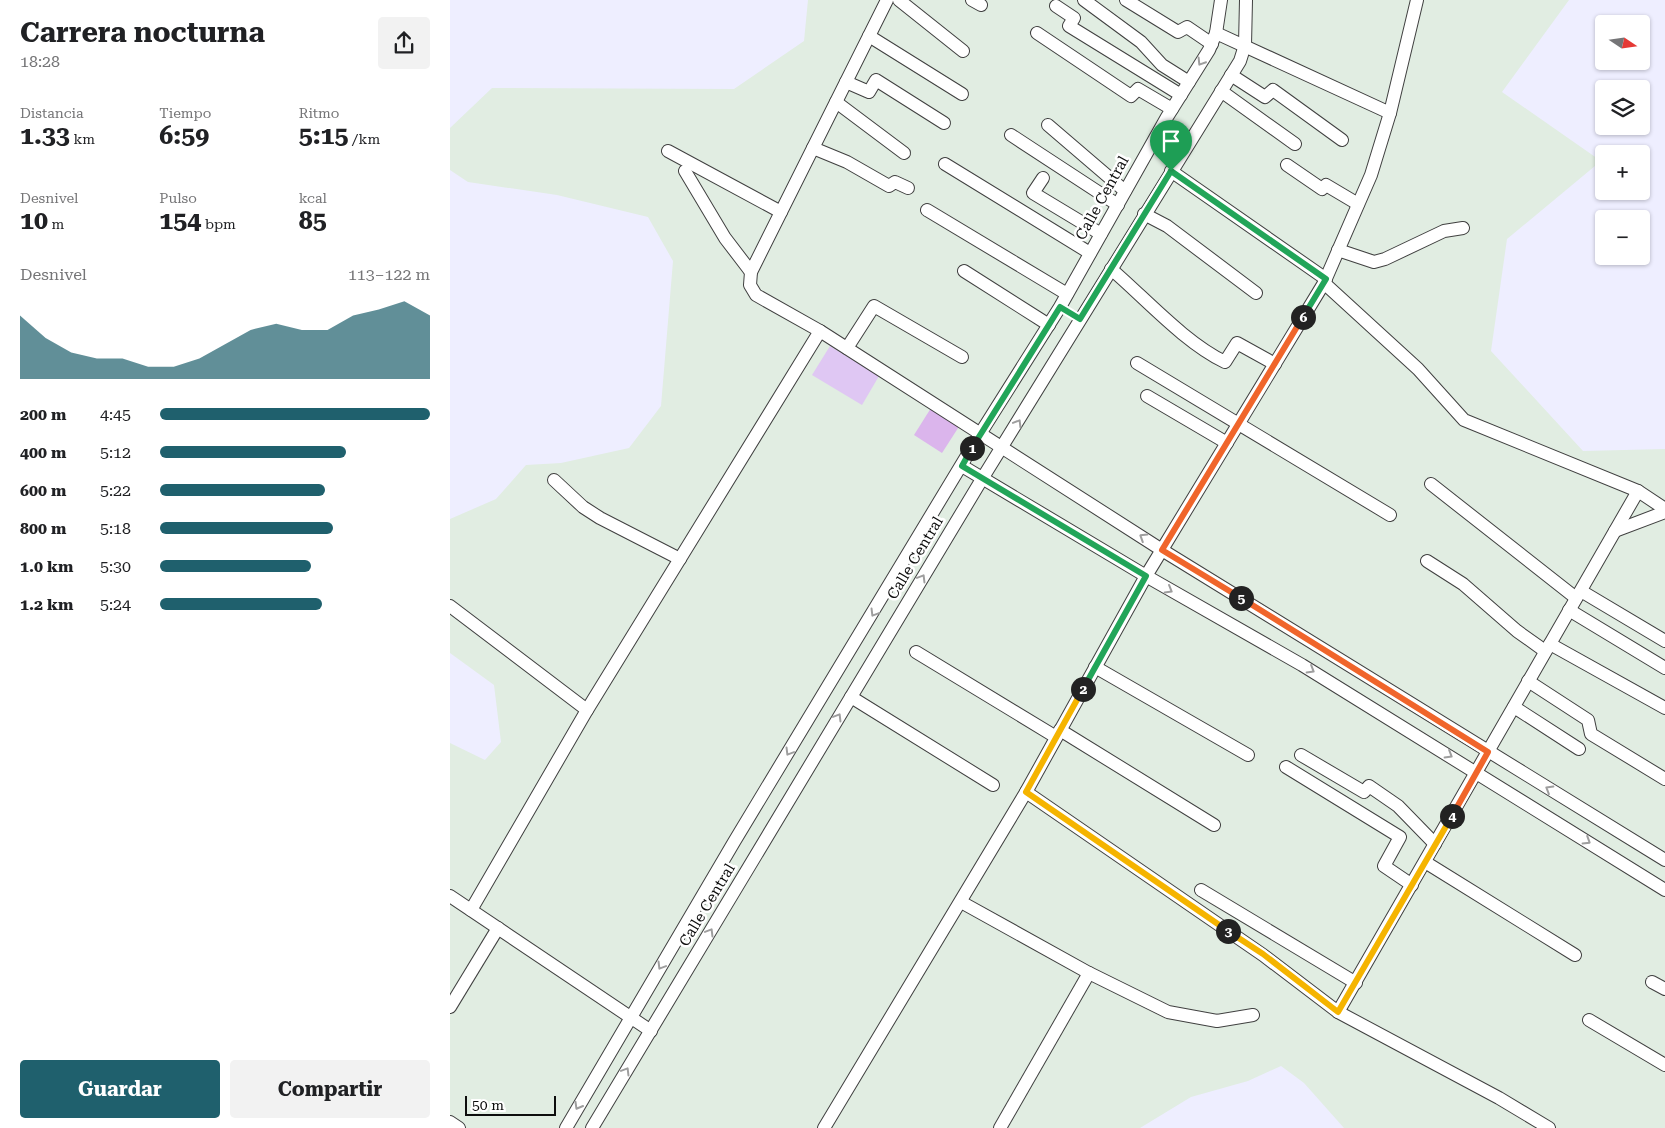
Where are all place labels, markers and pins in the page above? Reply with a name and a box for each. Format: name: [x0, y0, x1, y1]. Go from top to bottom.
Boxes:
pin: [1150, 120, 1192, 171]
pin: 6: [1290, 304, 1316, 330]
pin: 1: [960, 436, 984, 460]
pin: 5: [1228, 586, 1254, 610]
pin: 2: [1070, 676, 1096, 702]
pin: 4: [1440, 804, 1464, 828]
pin: 3: [1216, 918, 1240, 944]

